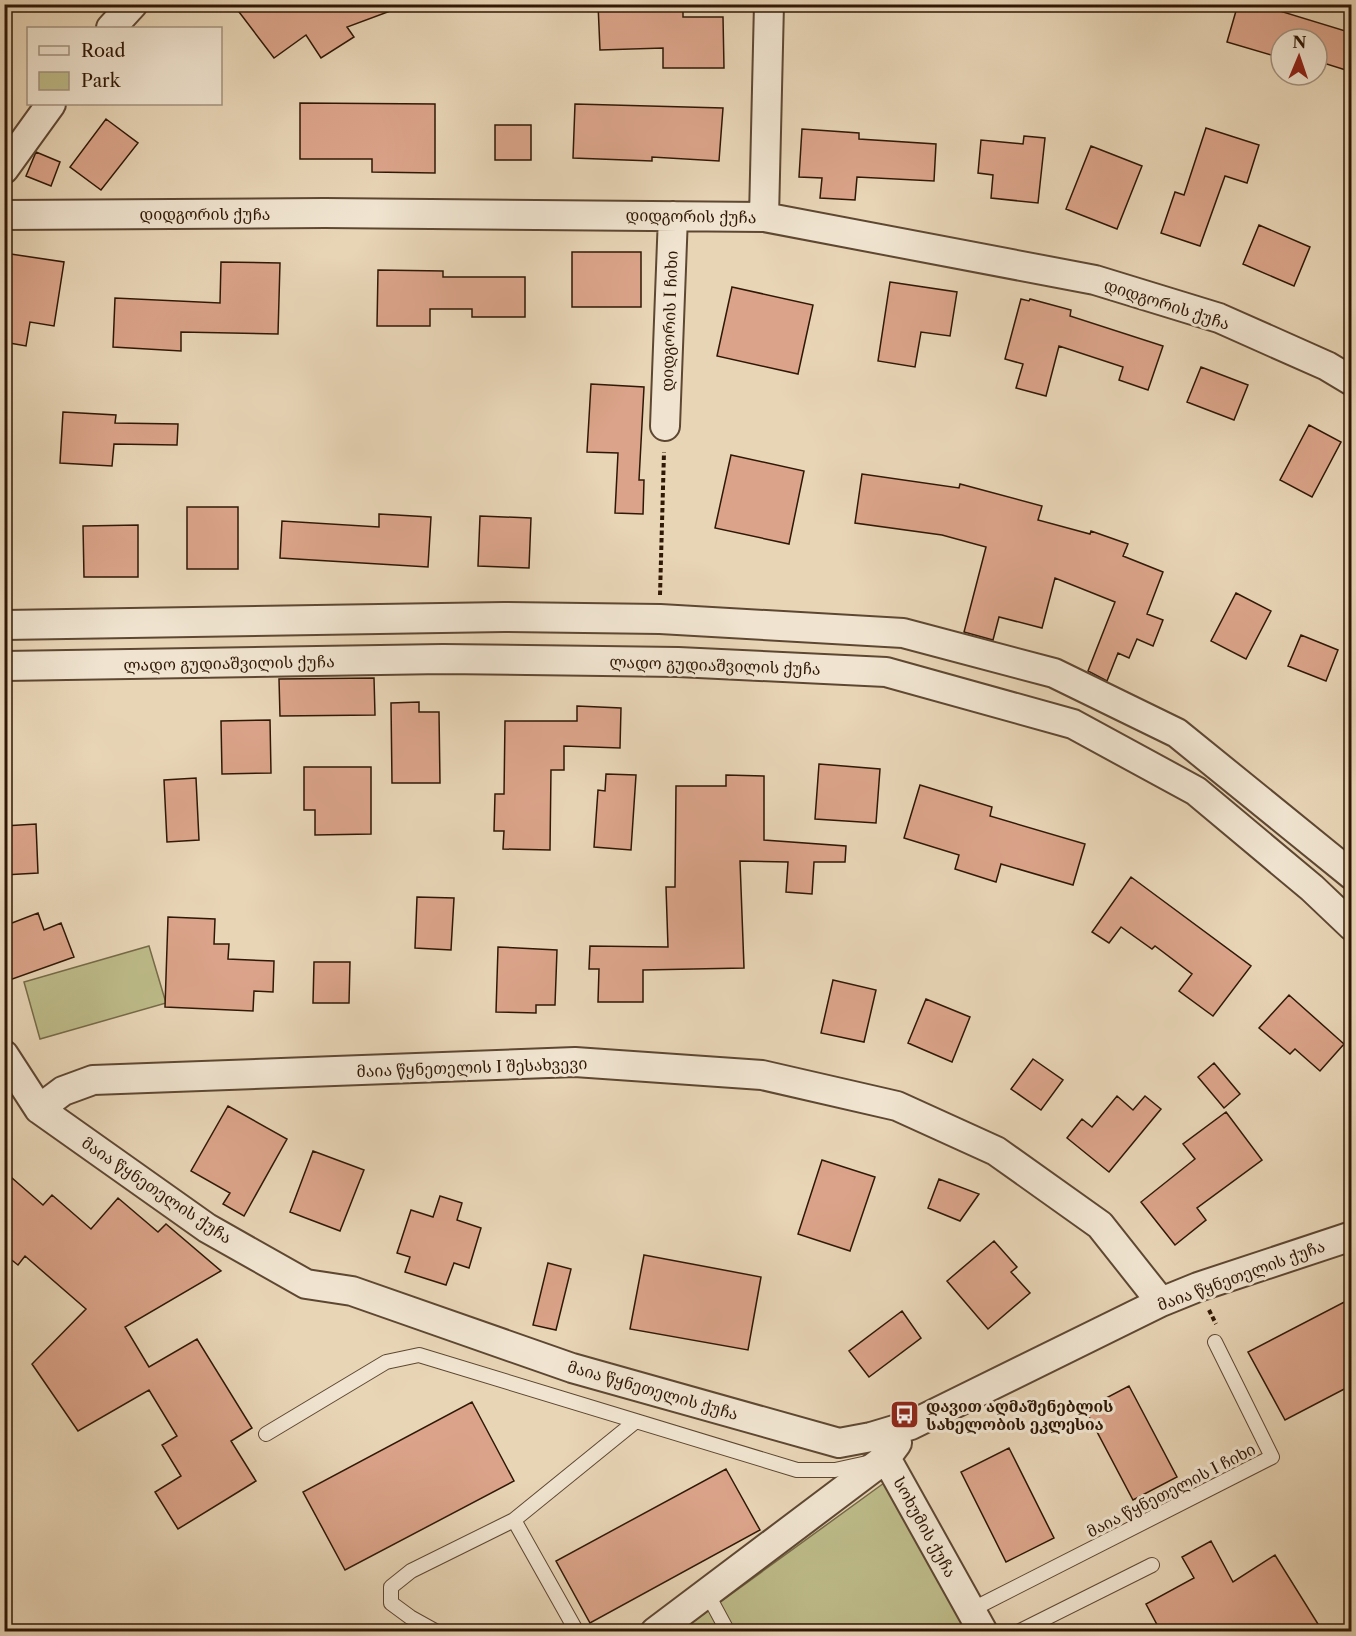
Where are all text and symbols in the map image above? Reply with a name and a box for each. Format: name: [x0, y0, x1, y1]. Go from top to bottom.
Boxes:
legend: [27, 27, 222, 105]
north arrow: [1269, 27, 1329, 87]
text: N: [1292, 32, 1307, 52]
text: Road: [81, 40, 126, 62]
text: Park: [81, 70, 122, 92]
street label: დიდგორის ქუჩა: [140, 204, 270, 224]
street label: დიდგორის ქუჩა: [625, 205, 757, 227]
street label: დიდგორის I ჩიხი: [657, 250, 681, 392]
street label: დიდგორის ქუჩა: [1102, 274, 1232, 334]
street label: ლადო გუდიაშვილის ქუჩა: [123, 651, 335, 675]
street label: ლადო გუდიაშვილის ქუჩა: [609, 651, 821, 679]
street label: მაია წყნეთელის I შესახვევი: [356, 1053, 588, 1081]
street label: მაია წყნეთელის ქუჩა: [78, 1132, 236, 1248]
street label: მაია წყნეთელის ქუჩა: [1155, 1235, 1327, 1315]
street label: მაია წყნეთელის ქუჩა: [565, 1356, 741, 1424]
place label: დავით აღმაშენებლის სახელობის ეკლესია: [926, 1396, 1113, 1434]
bus stop icon: დავით აღმაშენებლის სახელობის ეკლესია: [889, 1399, 921, 1431]
street label: მაია წყნეთელის I ჩიხი: [1083, 1439, 1259, 1541]
street label: სოხუმის ქუჩა: [889, 1473, 961, 1581]

